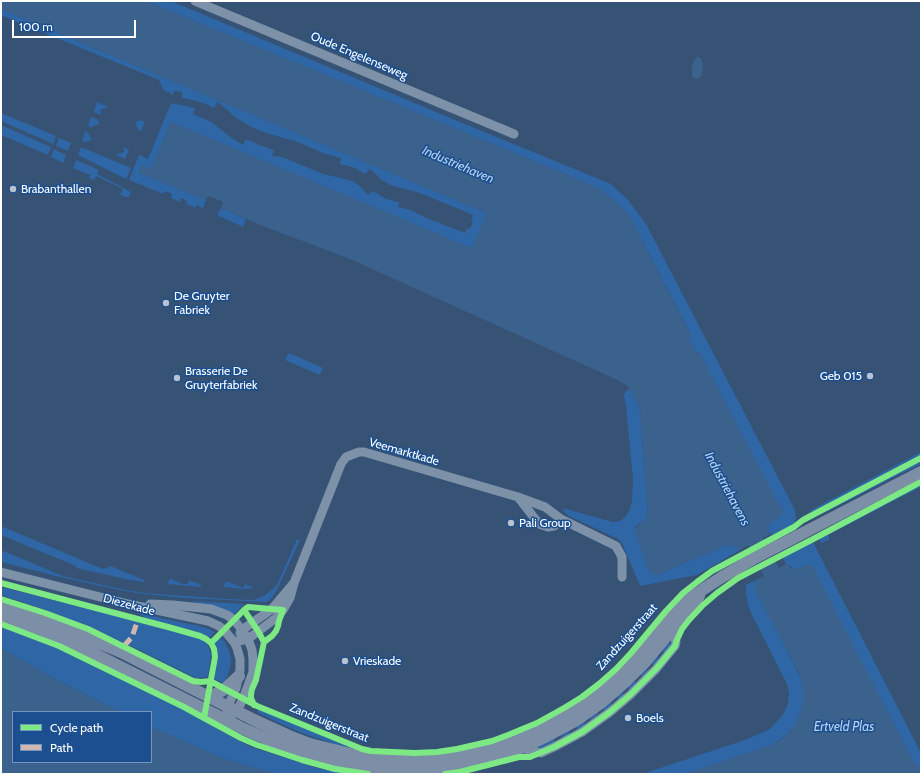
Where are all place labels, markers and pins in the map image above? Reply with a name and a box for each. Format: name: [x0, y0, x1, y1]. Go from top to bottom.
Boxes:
place label: Brabanthallen: [21, 182, 91, 196]
marker: Brabanthallen: [8, 184, 18, 194]
place label: De Gruyter Fabriek: [174, 289, 230, 317]
marker: De Gruyter Fabriek: [161, 298, 171, 308]
place label: Brasserie De Gruyterfabriek: [185, 364, 257, 392]
place label: Geb 015: [820, 369, 862, 383]
marker: Geb 015: [865, 371, 875, 381]
marker: Brasserie De Gruyterfabriek: [172, 373, 182, 383]
place label: Pali Group: [519, 516, 571, 530]
marker: Pali Group: [506, 518, 516, 528]
place label: Vrieskade: [353, 654, 401, 668]
marker: Vrieskade: [340, 656, 350, 666]
place label: Boels: [636, 711, 664, 725]
marker: Boels: [623, 713, 633, 723]

